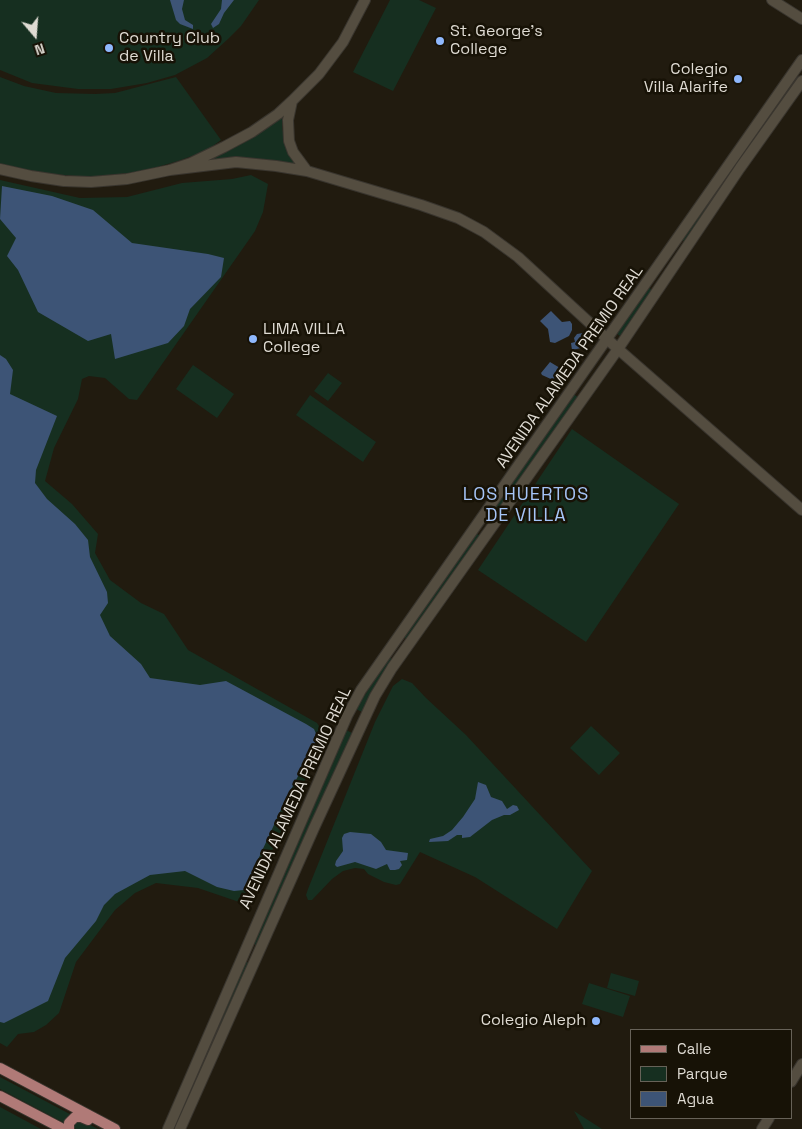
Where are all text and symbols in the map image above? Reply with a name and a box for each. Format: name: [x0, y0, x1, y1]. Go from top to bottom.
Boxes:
north arrow: [10, 10, 60, 60]
place label: St. George's College: [450, 22, 543, 60]
place label: Country Club de Villa: [119, 29, 220, 67]
marker: St. George's College: [434, 35, 446, 47]
text: N: [32, 39, 47, 59]
marker: Country Club de Villa: [103, 42, 115, 54]
place label: Colegio Villa Alarife: [644, 60, 728, 98]
marker: Colegio Villa Alarife: [732, 73, 744, 85]
street label: AVENIDA ALAMEDA PREMIO REAL: [492, 262, 648, 472]
place label: LIMA VILLA College: [263, 320, 345, 358]
marker: LIMA VILLA College: [247, 333, 259, 345]
district label: LOS HUERTOS DE VILLA: [461, 484, 591, 526]
street label: AVENIDA ALAMEDA PREMIO REAL: [236, 684, 356, 912]
place label: Colegio Aleph: [481, 1011, 586, 1031]
marker: Colegio Aleph: [590, 1015, 602, 1027]
legend: [630, 1029, 792, 1119]
text: Calle: [677, 1039, 712, 1058]
text: Parque: [677, 1064, 728, 1083]
text: Agua: [677, 1089, 714, 1108]

